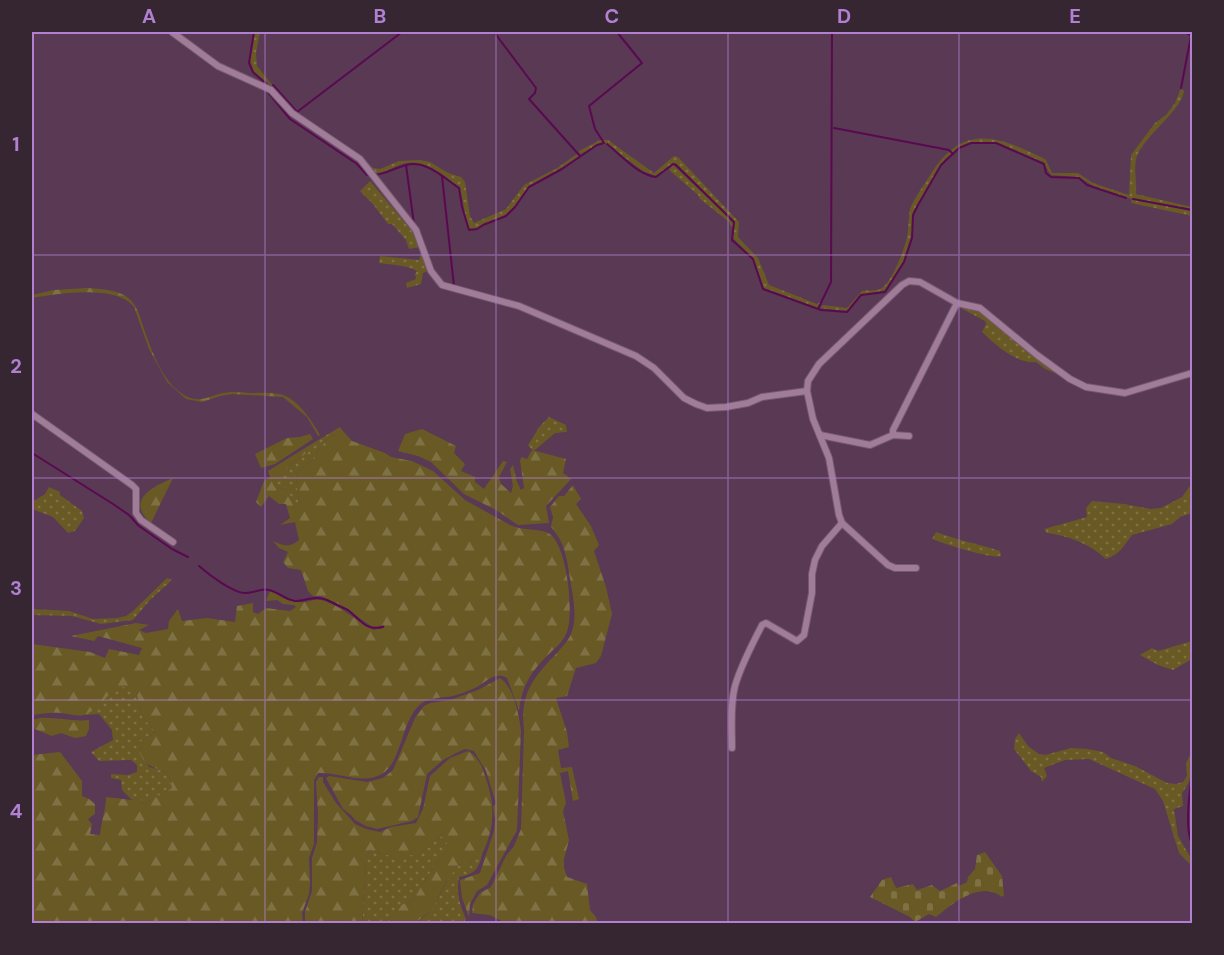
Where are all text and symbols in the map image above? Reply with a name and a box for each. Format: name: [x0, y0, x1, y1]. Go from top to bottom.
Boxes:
text: A: [142, 3, 156, 29]
text: B: [374, 3, 386, 29]
text: C: [605, 3, 619, 29]
text: D: [837, 3, 851, 29]
text: E: [1069, 3, 1081, 29]
text: 1: [12, 131, 20, 157]
text: 2: [10, 353, 22, 379]
text: 3: [10, 575, 22, 601]
text: 4: [10, 798, 23, 824]

